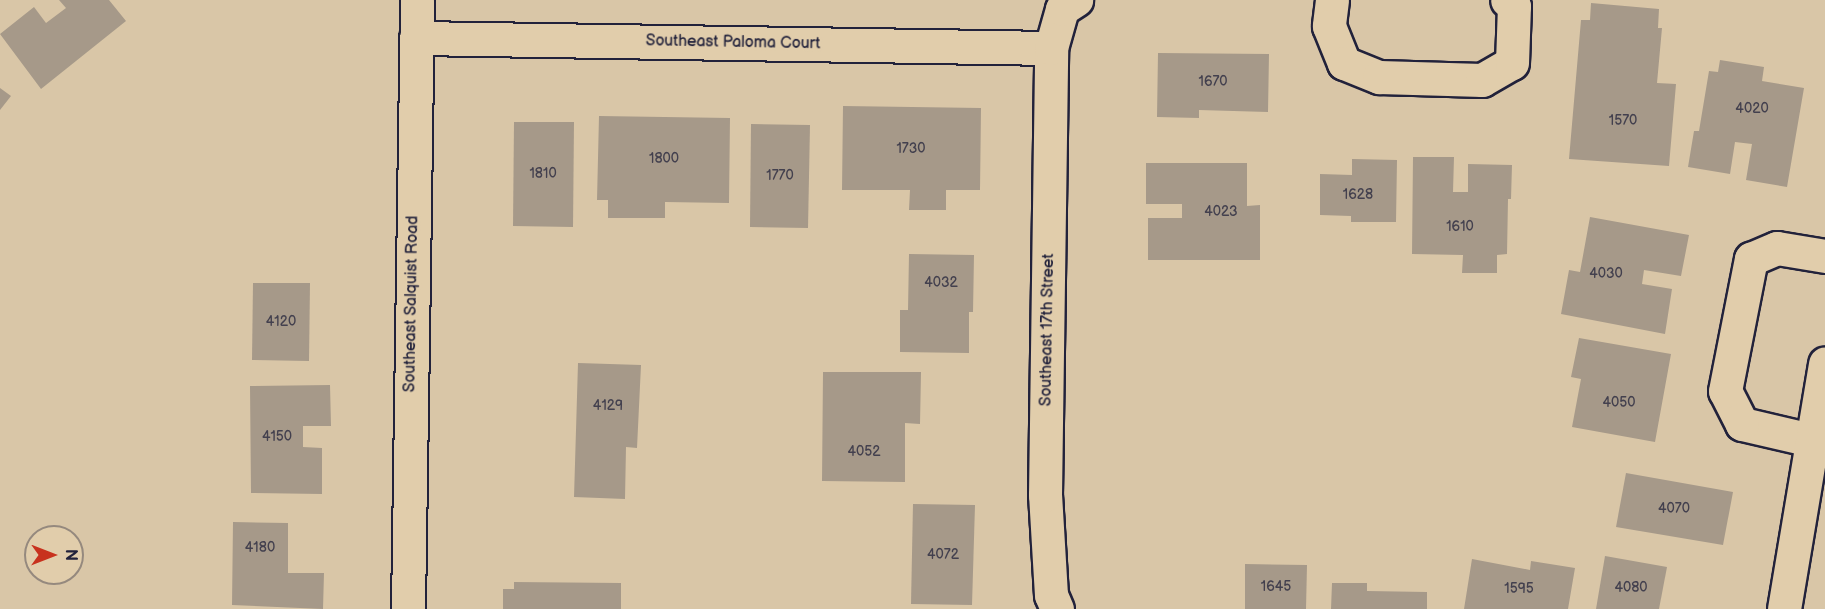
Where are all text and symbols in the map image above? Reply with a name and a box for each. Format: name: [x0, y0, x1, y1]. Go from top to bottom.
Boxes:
street label: Southeast Paloma Court: [646, 32, 820, 54]
house number: 1670: [1198, 74, 1228, 90]
house number: 4020: [1735, 101, 1769, 117]
house number: 1570: [1609, 113, 1637, 129]
house number: 1730: [896, 141, 926, 157]
house number: 1800: [649, 151, 679, 167]
house number: 1810: [529, 166, 557, 182]
house number: 1770: [766, 168, 794, 184]
house number: 1628: [1343, 187, 1373, 203]
house number: 4023: [1204, 204, 1238, 220]
street label: Southeast Salquist Road: [401, 215, 423, 393]
house number: 1610: [1446, 219, 1474, 235]
street label: Southeast 17th Street: [1037, 253, 1059, 407]
house number: 4030: [1589, 266, 1623, 282]
house number: 4032: [924, 275, 958, 291]
house number: 4120: [266, 314, 296, 330]
house number: 4050: [1602, 395, 1636, 411]
house number: 4129: [593, 398, 623, 414]
house number: 4150: [262, 429, 292, 445]
house number: 4052: [847, 444, 881, 460]
house number: 4070: [1658, 501, 1690, 517]
north arrow: [24, 525, 84, 585]
house number: 4180: [245, 540, 275, 556]
house number: 4072: [927, 547, 959, 563]
text: N: [61, 549, 80, 561]
house number: 1645: [1261, 579, 1291, 595]
house number: 4080: [1614, 580, 1648, 596]
house number: 1595: [1504, 581, 1534, 597]

